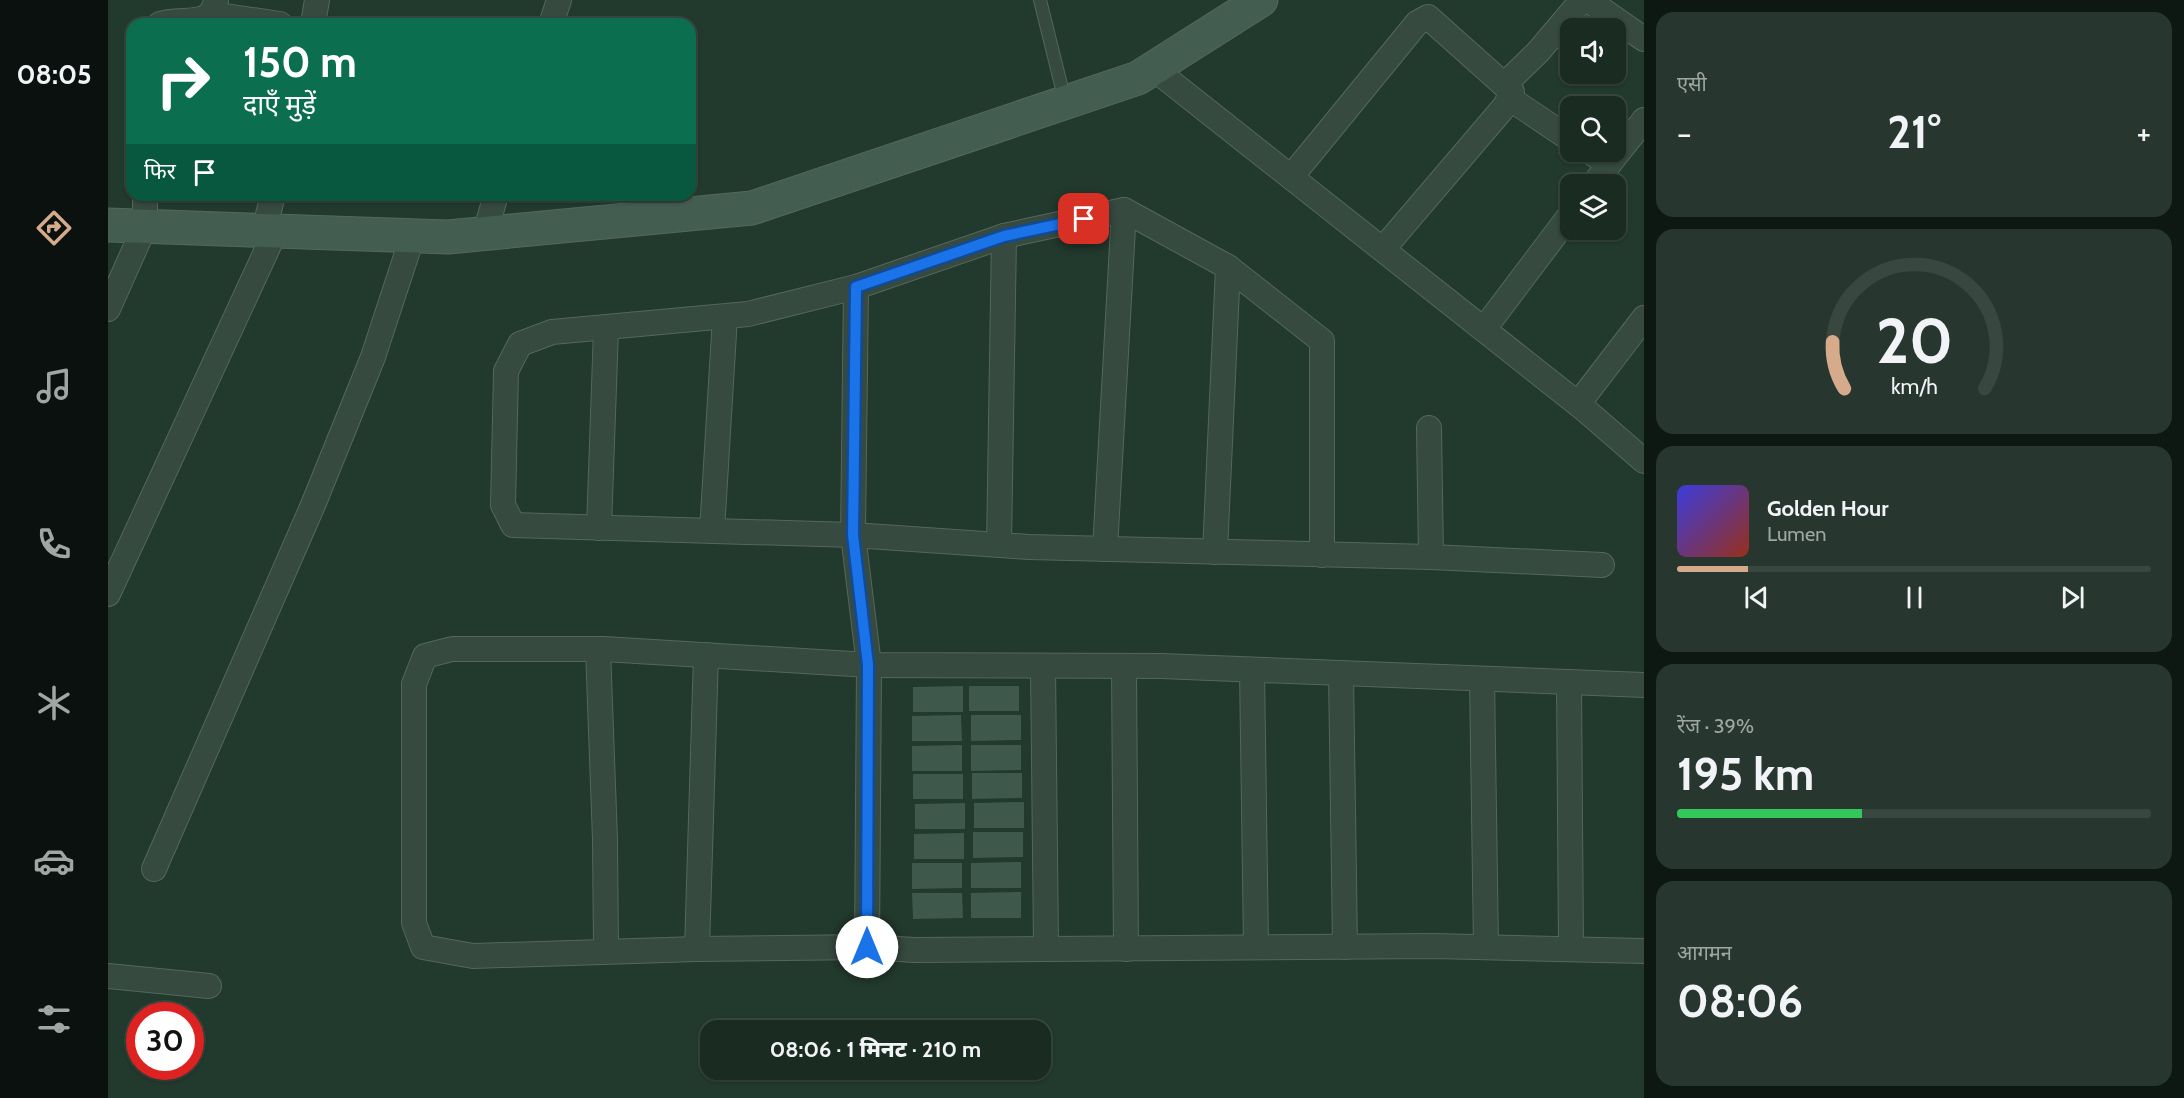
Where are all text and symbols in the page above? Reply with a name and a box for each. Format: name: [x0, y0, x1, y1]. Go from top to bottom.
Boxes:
map controls: [1560, 18, 1626, 240]
button: sound: [1560, 18, 1626, 84]
text: 150 m: [243, 36, 357, 88]
icon: right: [144, 42, 222, 120]
text: 08:05: [17, 58, 91, 91]
text: एसी: [1677, 72, 1707, 96]
text: दाएँ मुड़ें: [243, 88, 316, 121]
button: search: [1560, 96, 1626, 162]
text: 21°: [1887, 105, 1941, 159]
text: −: [1677, 113, 1692, 153]
text: +: [2136, 113, 2151, 153]
icon: arrive: [188, 156, 221, 189]
text: फिर: [144, 158, 176, 185]
button: layers: [1560, 174, 1626, 240]
pin: [1058, 193, 1109, 244]
icon: arrive: [1067, 202, 1100, 235]
icon: directions: [33, 207, 75, 249]
text: 20: [1875, 303, 1953, 379]
icon: music: [33, 365, 75, 407]
text: km/h: [1891, 373, 1937, 399]
text: Golden Hour: [1767, 495, 1888, 522]
text: Lumen: [1767, 522, 1826, 546]
icon: phone: [33, 523, 75, 565]
icon: previous: [1740, 581, 1773, 614]
icon: pause: [1898, 581, 1931, 614]
icon: next: [2056, 581, 2089, 614]
icon: climate: [33, 682, 75, 724]
text: रेंज · 39%: [1677, 714, 1754, 738]
text: 195 km: [1677, 747, 1814, 801]
icon: car: [33, 840, 75, 882]
position arrow: [835, 915, 899, 979]
text: आगमन: [1677, 941, 1732, 965]
text: 08:06: [1677, 974, 1803, 1028]
icon: filters: [33, 998, 75, 1040]
speed limit sign: 30: [126, 1002, 204, 1080]
text: 08:06 · 1 मिनट · 210 m: [770, 1036, 981, 1063]

